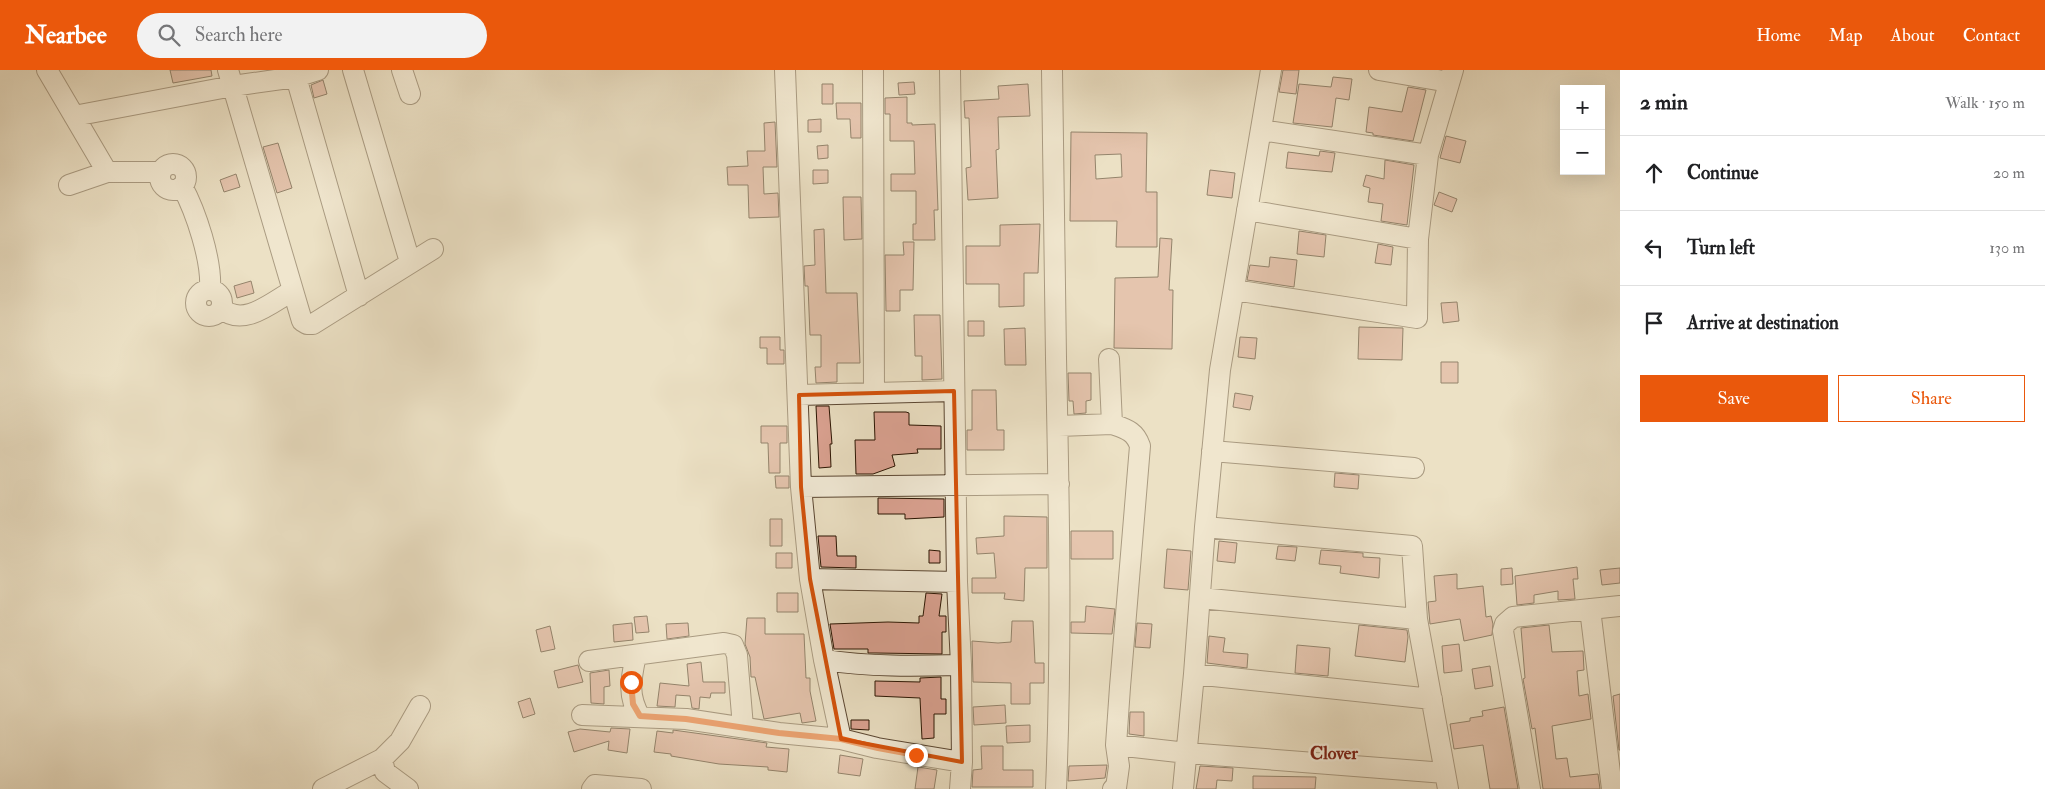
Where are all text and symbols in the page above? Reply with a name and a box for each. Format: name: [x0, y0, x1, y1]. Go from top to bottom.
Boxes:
search box: [137, 13, 487, 58]
text: Nearbee: [25, 20, 107, 51]
icon: search: [155, 21, 183, 49]
text: Search here: [195, 23, 282, 47]
text: Home: [1756, 24, 1801, 47]
text: Map: [1829, 24, 1863, 47]
text: About: [1891, 24, 1935, 47]
text: Contact: [1963, 24, 2020, 47]
map controls: [1560, 85, 1605, 175]
button: +: [1560, 85, 1605, 130]
text: 2 min: [1640, 89, 1688, 116]
text: Walk · 150 m: [1945, 93, 2025, 113]
button: −: [1560, 130, 1605, 175]
icon: ahead: [1640, 159, 1668, 187]
text: Continue: [1687, 161, 1758, 185]
text: 20 m: [1993, 163, 2025, 183]
icon: left: [1640, 234, 1668, 262]
text: Turn left: [1687, 236, 1755, 260]
text: 130 m: [1989, 238, 2025, 258]
icon: arrive: [1640, 309, 1668, 337]
text: Arrive at destination: [1687, 311, 1839, 335]
button: Save: [1640, 375, 1828, 422]
button: Share: [1838, 375, 2025, 422]
route start: [620, 671, 643, 694]
district label: Clover: [1310, 742, 1358, 765]
route end: [905, 744, 928, 767]

